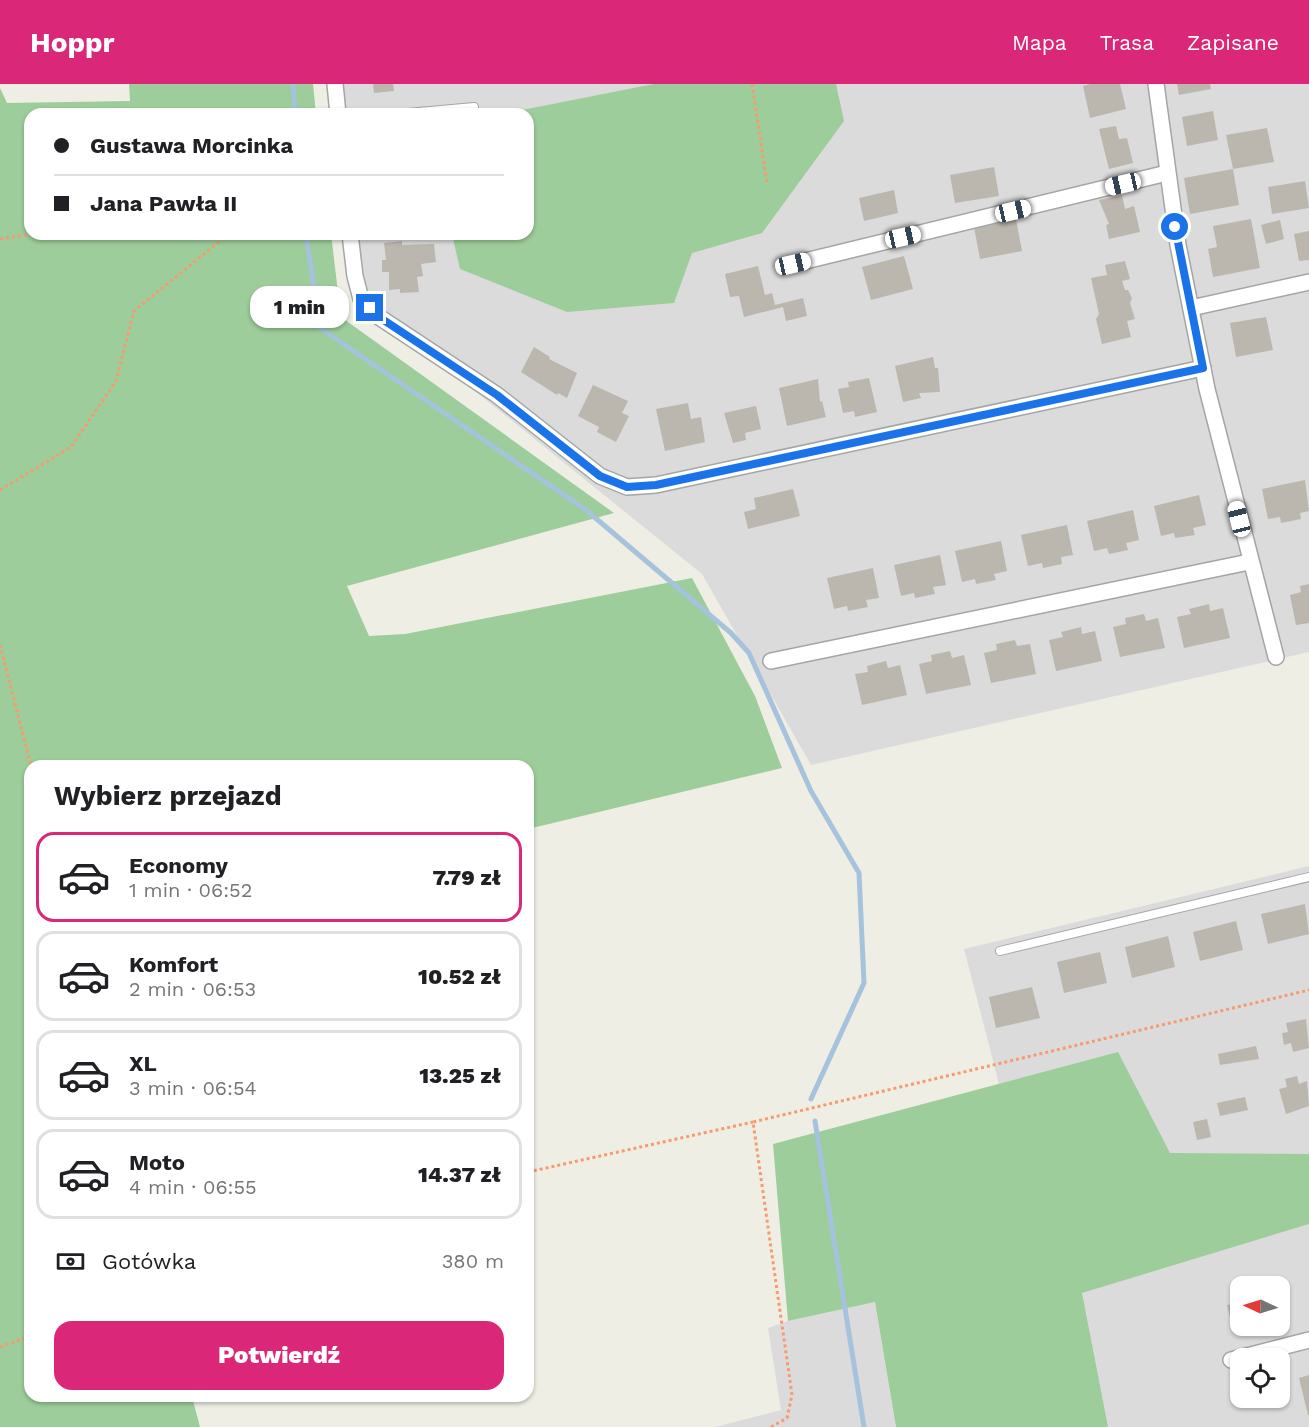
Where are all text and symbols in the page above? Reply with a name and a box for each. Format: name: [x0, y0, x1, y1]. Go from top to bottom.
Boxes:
text: Hoppr: [30, 26, 115, 59]
text: Mapa: [1012, 30, 1067, 55]
text: Trasa: [1100, 30, 1154, 55]
text: Zapisane: [1187, 30, 1279, 55]
text: Gustawa Morcinka: [90, 133, 293, 158]
car: [1103, 171, 1143, 197]
text: Jana Pawła II: [90, 191, 237, 216]
car: [993, 198, 1033, 224]
route start: [1161, 213, 1188, 240]
car: [883, 224, 923, 250]
car: [773, 251, 813, 277]
callout: 1 min: [250, 287, 349, 329]
route end: [356, 294, 383, 321]
text: 1 min: [274, 295, 325, 319]
car: [1226, 499, 1252, 539]
text: Wybierz przejazd: [54, 780, 282, 812]
icon: car: [57, 850, 111, 904]
text: Economy: [129, 853, 228, 878]
text: 7.79 zł: [433, 865, 501, 890]
text: 1 min · 06:52: [129, 878, 252, 902]
icon: car: [57, 949, 111, 1003]
text: Komfort: [129, 952, 218, 977]
text: 10.52 zł: [418, 964, 501, 989]
text: 2 min · 06:53: [129, 977, 256, 1001]
icon: car: [57, 1048, 111, 1102]
text: XL: [129, 1051, 157, 1076]
text: 13.25 zł: [419, 1063, 501, 1088]
text: 3 min · 06:54: [129, 1076, 257, 1100]
icon: car: [57, 1147, 111, 1201]
text: Moto: [129, 1150, 185, 1175]
text: 14.37 zł: [418, 1162, 501, 1187]
text: 4 min · 06:55: [129, 1175, 257, 1199]
icon: cash: [54, 1245, 87, 1278]
text: Gotówka: [102, 1249, 196, 1274]
text: 380 m: [442, 1249, 504, 1273]
north arrow: [1230, 1276, 1290, 1336]
map controls: [1230, 1276, 1290, 1408]
button: Potwierdź: [54, 1321, 504, 1390]
button: locate: [1230, 1348, 1290, 1408]

